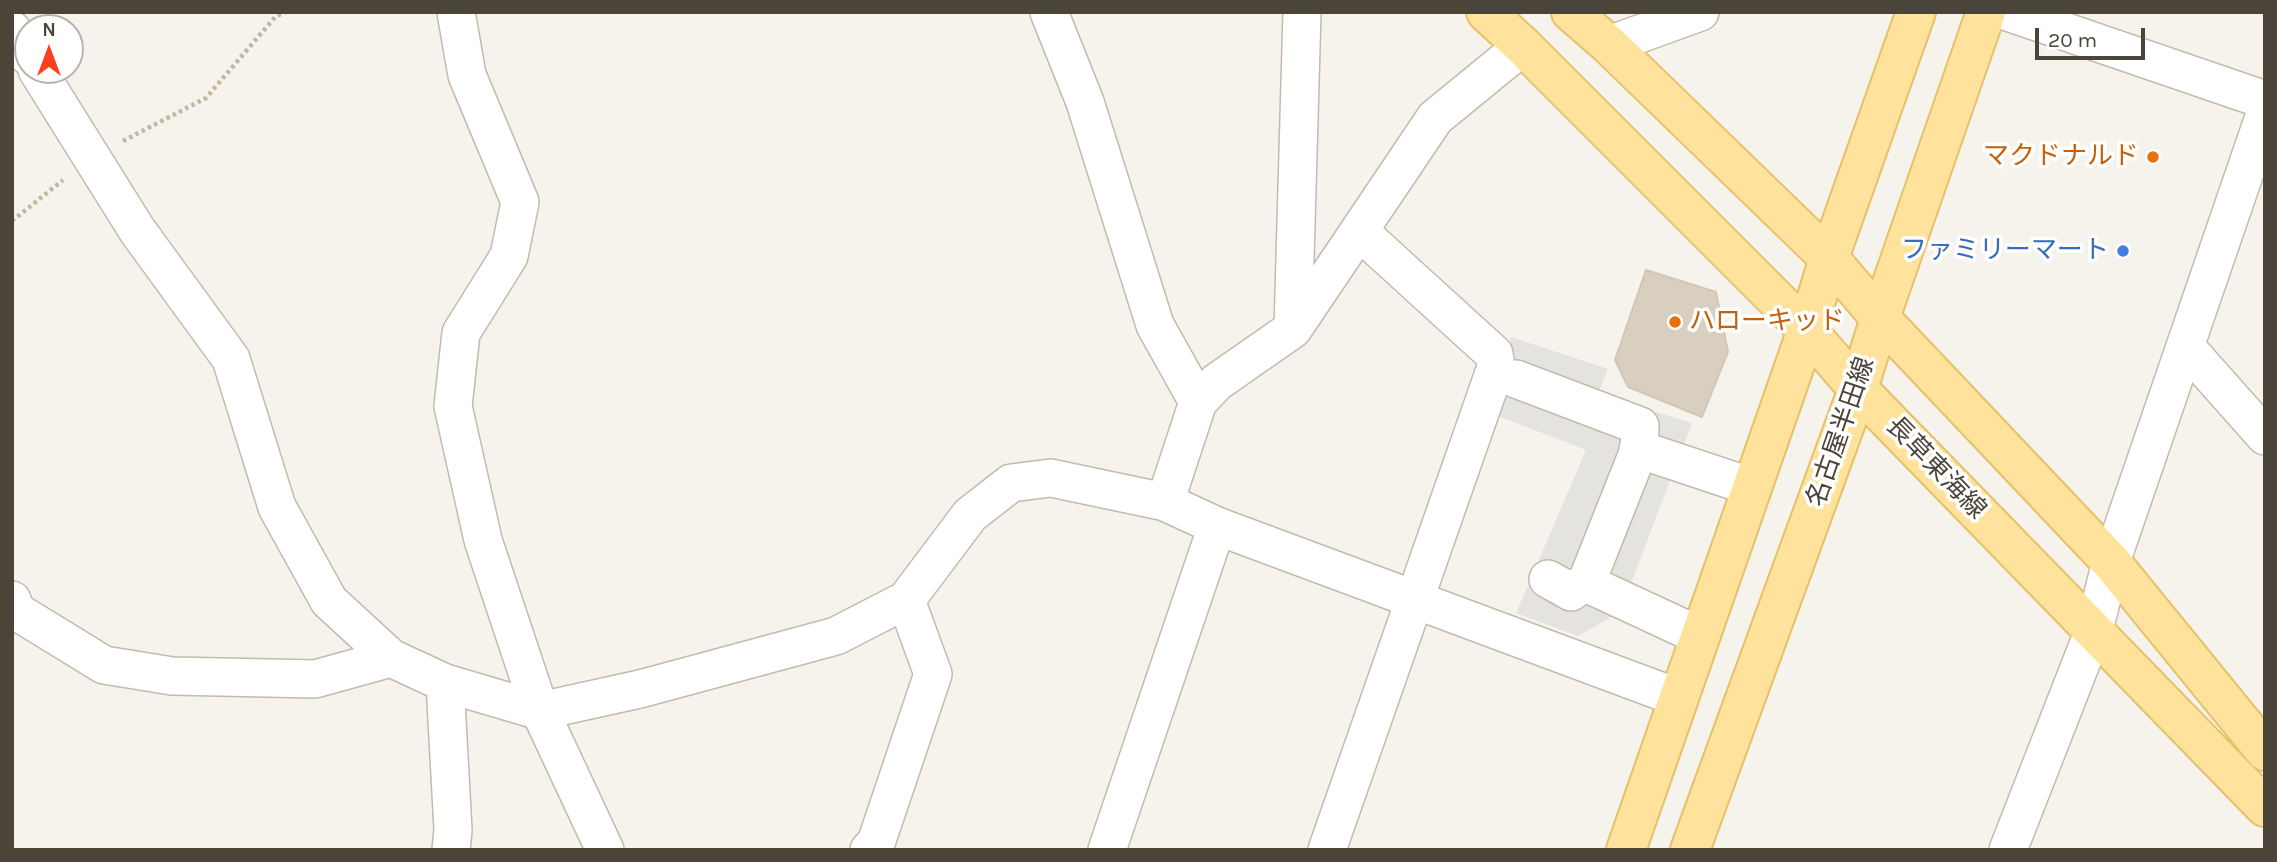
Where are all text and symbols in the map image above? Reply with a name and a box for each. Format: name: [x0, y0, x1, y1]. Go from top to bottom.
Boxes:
north arrow: [14, 14, 84, 84]
scale bar: [2039, 14, 2149, 58]
text: N: [42, 19, 56, 41]
text: 20 m: [2048, 28, 2097, 52]
place label: マクドナルド: [1983, 141, 2139, 173]
marker: マクドナルド: [2145, 149, 2161, 165]
place label: ファミリーマート: [1901, 235, 2109, 267]
marker: ファミリーマート: [2115, 243, 2131, 259]
place label: ハローキッド: [1689, 306, 1845, 338]
marker: ハローキッド: [1667, 314, 1683, 330]
street label: 名古屋半田線: [1801, 353, 1881, 511]
street label: 長草東海線: [1880, 410, 1992, 526]

